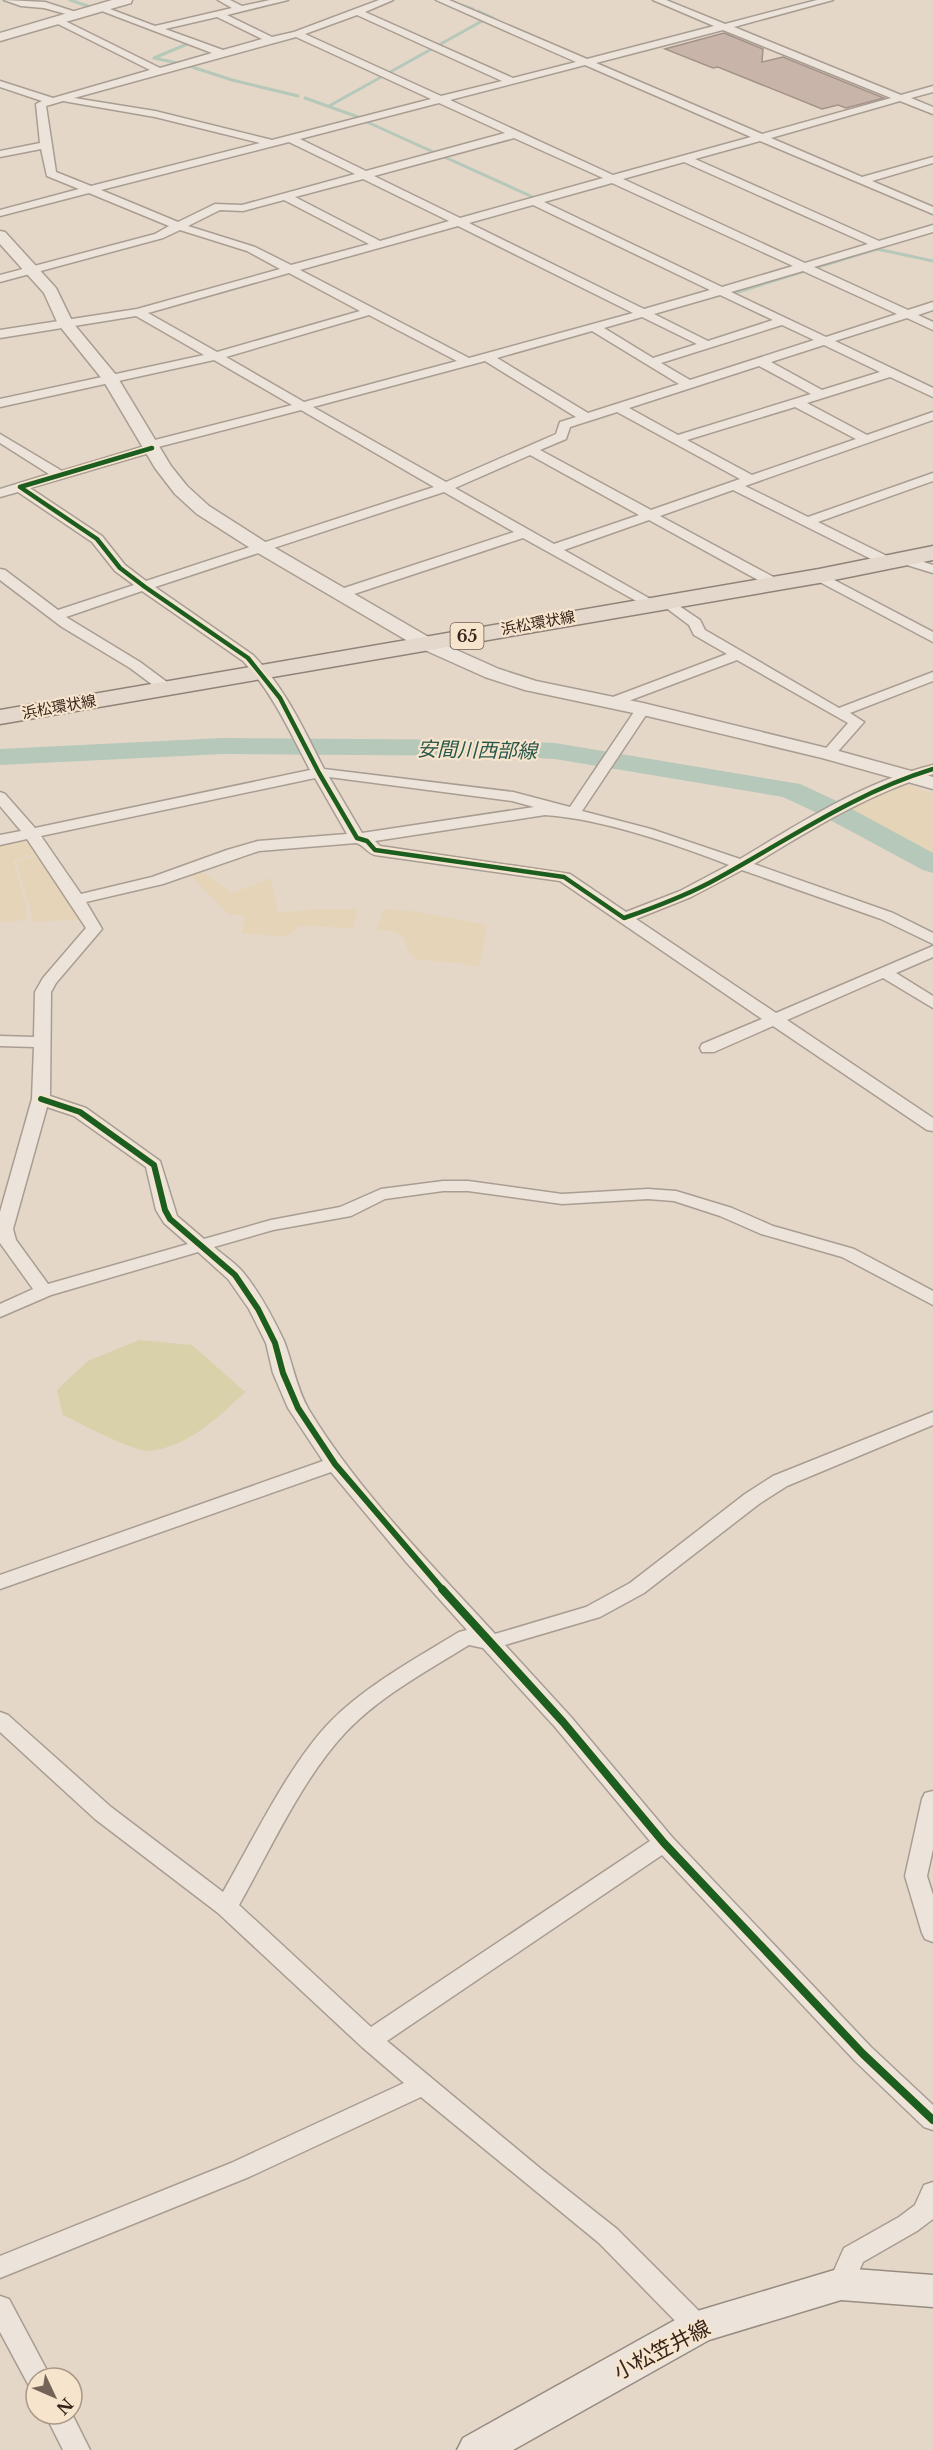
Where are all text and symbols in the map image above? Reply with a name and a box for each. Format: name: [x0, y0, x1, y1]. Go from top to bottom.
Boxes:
street label: 浜松環状線: [499, 607, 577, 638]
road number: 65: [450, 623, 484, 649]
street label: 浜松環状線: [20, 691, 98, 722]
water label: 安間川西部線: [417, 737, 540, 763]
street label: 小松笠井線: [609, 2315, 715, 2385]
north arrow: [24, 2366, 84, 2426]
text: N: [52, 2394, 77, 2419]

